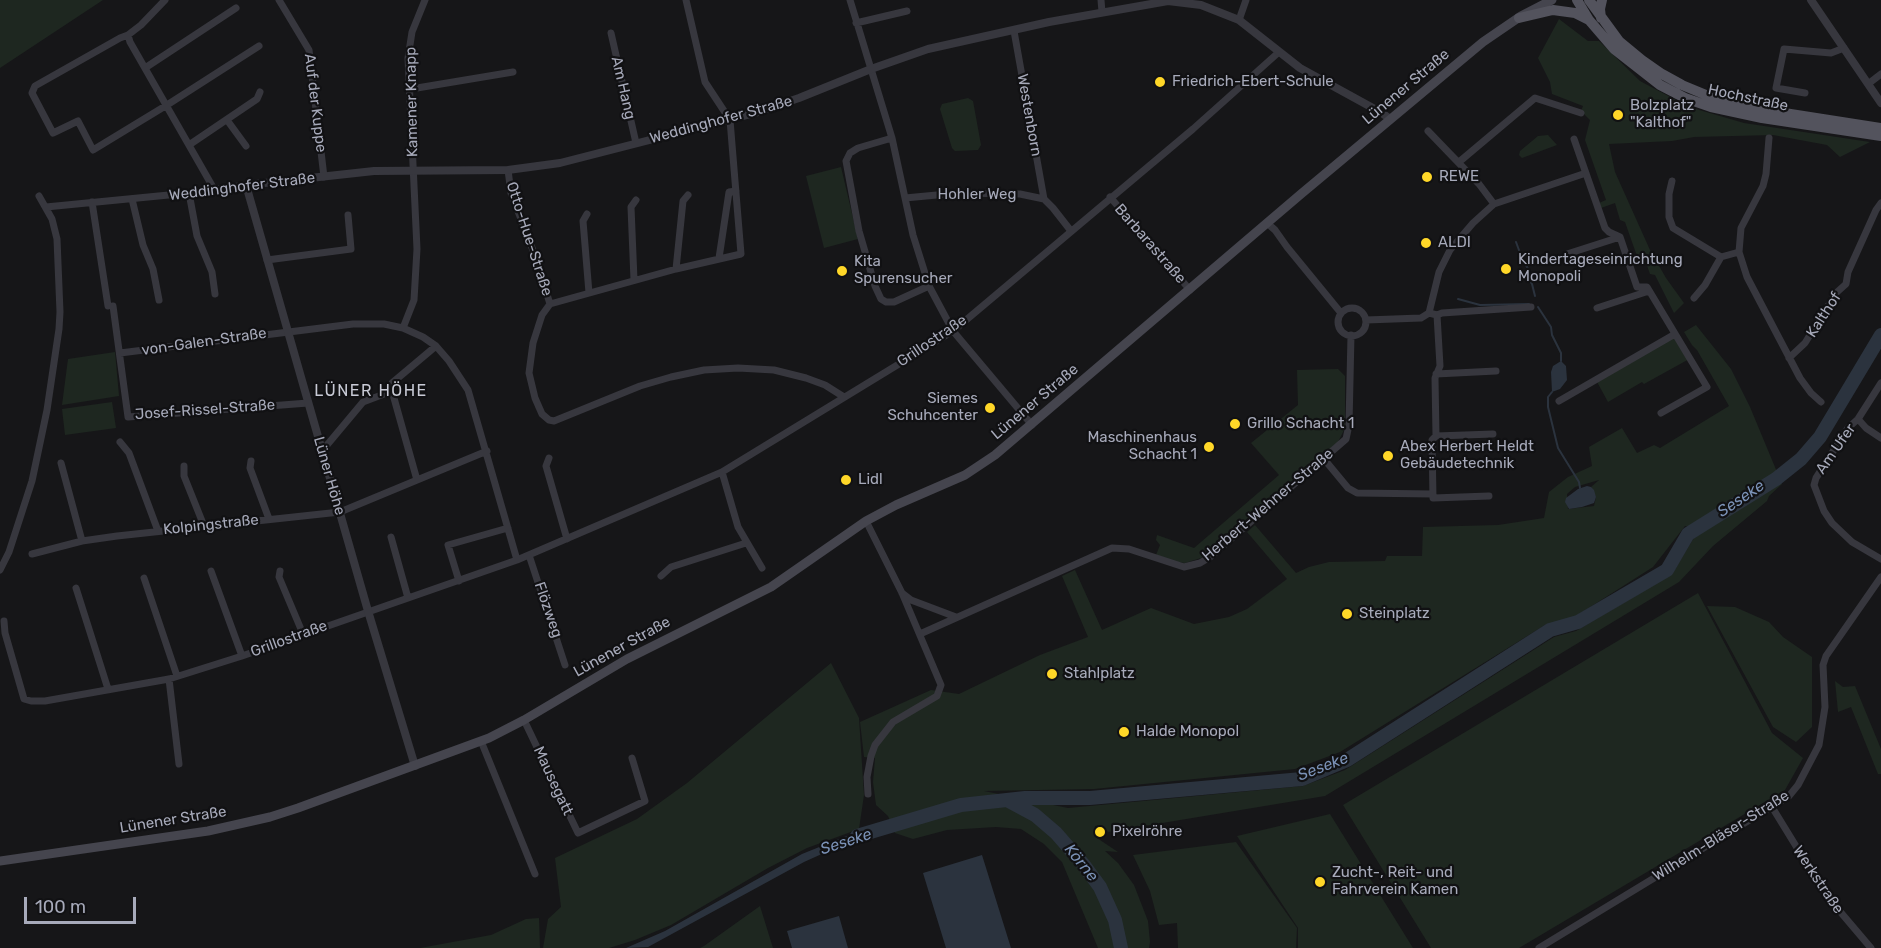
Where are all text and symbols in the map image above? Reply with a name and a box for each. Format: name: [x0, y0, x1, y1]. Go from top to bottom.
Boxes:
street label: Lünener Straße: [1359, 45, 1453, 129]
street label: Kamener Knapp: [402, 47, 422, 157]
street label: Auf der Kuppe: [300, 53, 330, 153]
street label: Am Hang: [607, 55, 639, 121]
street label: Westenborn: [1013, 72, 1045, 158]
place label: Friedrich-Ebert-Schule: [1172, 73, 1334, 91]
marker: Friedrich-Ebert-Schule: [1153, 75, 1167, 89]
street label: Hochstraße: [1706, 81, 1790, 115]
street label: Weddinghofer Straße: [648, 92, 794, 148]
place label: Bolzplatz "Kalthof": [1630, 97, 1694, 132]
marker: Bolzplatz "Kalthof": [1611, 108, 1625, 122]
place label: REWE: [1439, 168, 1479, 186]
street label: Weddinghofer Straße: [168, 169, 316, 205]
marker: REWE: [1420, 170, 1434, 184]
street label: Otto-Hue-Straße: [502, 180, 556, 298]
street label: Hohler Weg: [938, 186, 1016, 204]
street label: Barbarastraße: [1111, 200, 1189, 288]
place label: ALDI: [1438, 234, 1471, 252]
marker: ALDI: [1419, 236, 1433, 250]
place label: Kindertageseinrichtung Monopoli: [1518, 251, 1683, 286]
place label: Kita Spurensucher: [854, 253, 953, 288]
marker: Kindertageseinrichtung Monopoli: [1499, 262, 1513, 276]
marker: Kita Spurensucher: [835, 264, 849, 278]
street label: Kalthof: [1803, 289, 1845, 341]
street label: Grillostraße: [894, 311, 970, 371]
street label: von-Galen-Straße: [140, 324, 268, 360]
street label: Lünener Straße: [988, 360, 1082, 444]
district label: LÜNER HÖHE: [314, 381, 428, 401]
place label: Siemes Schuhcenter: [887, 390, 978, 425]
street label: Josef-Rissel-Straße: [134, 396, 276, 424]
marker: Siemes Schuhcenter: [983, 401, 997, 415]
place label: Grillo Schacht 1: [1247, 415, 1354, 433]
marker: Grillo Schacht 1: [1228, 417, 1242, 431]
street label: Am Ufer: [1812, 420, 1860, 478]
place label: Maschinenhaus Schacht 1: [1087, 429, 1197, 464]
street label: Lüner Höhe: [309, 435, 349, 517]
place label: Abex Herbert Heldt Gebäudetechnik: [1400, 438, 1534, 473]
marker: Maschinenhaus Schacht 1: [1202, 440, 1216, 454]
street label: Herbert-Wehner-Straße: [1199, 445, 1337, 565]
marker: Abex Herbert Heldt Gebäudetechnik: [1381, 449, 1395, 463]
place label: Lidl: [858, 471, 883, 489]
marker: Lidl: [839, 473, 853, 487]
water label: Seseke: [1714, 476, 1768, 522]
street label: Kolpingstraße: [162, 511, 260, 539]
street label: Flözweg: [530, 580, 566, 640]
place label: Steinplatz: [1359, 605, 1430, 623]
marker: Steinplatz: [1340, 607, 1354, 621]
street label: Lünener Straße: [570, 613, 674, 681]
street label: Grillostraße: [248, 617, 330, 661]
place label: Stahlplatz: [1064, 665, 1135, 683]
marker: Stahlplatz: [1045, 667, 1059, 681]
place label: Halde Monopol: [1136, 723, 1239, 741]
marker: Halde Monopol: [1117, 725, 1131, 739]
street label: Mausegatt: [529, 744, 577, 818]
water label: Seseke: [1295, 749, 1351, 785]
street label: Wilhelm-Bläser-Straße: [1650, 787, 1792, 885]
street label: Lünener Straße: [118, 803, 228, 837]
place label: Pixelröhre: [1112, 823, 1182, 841]
water label: Seseke: [818, 825, 874, 859]
marker: Pixelröhre: [1093, 825, 1107, 839]
water label: Körne: [1060, 840, 1102, 886]
street label: Werkstraße: [1789, 843, 1847, 917]
place label: Zucht-, Reit- und Fahrverein Kamen: [1332, 864, 1458, 899]
marker: Zucht-, Reit- und Fahrverein Kamen: [1313, 875, 1327, 889]
scale bar: [27, 885, 140, 923]
text: 100 m: [35, 896, 86, 918]

